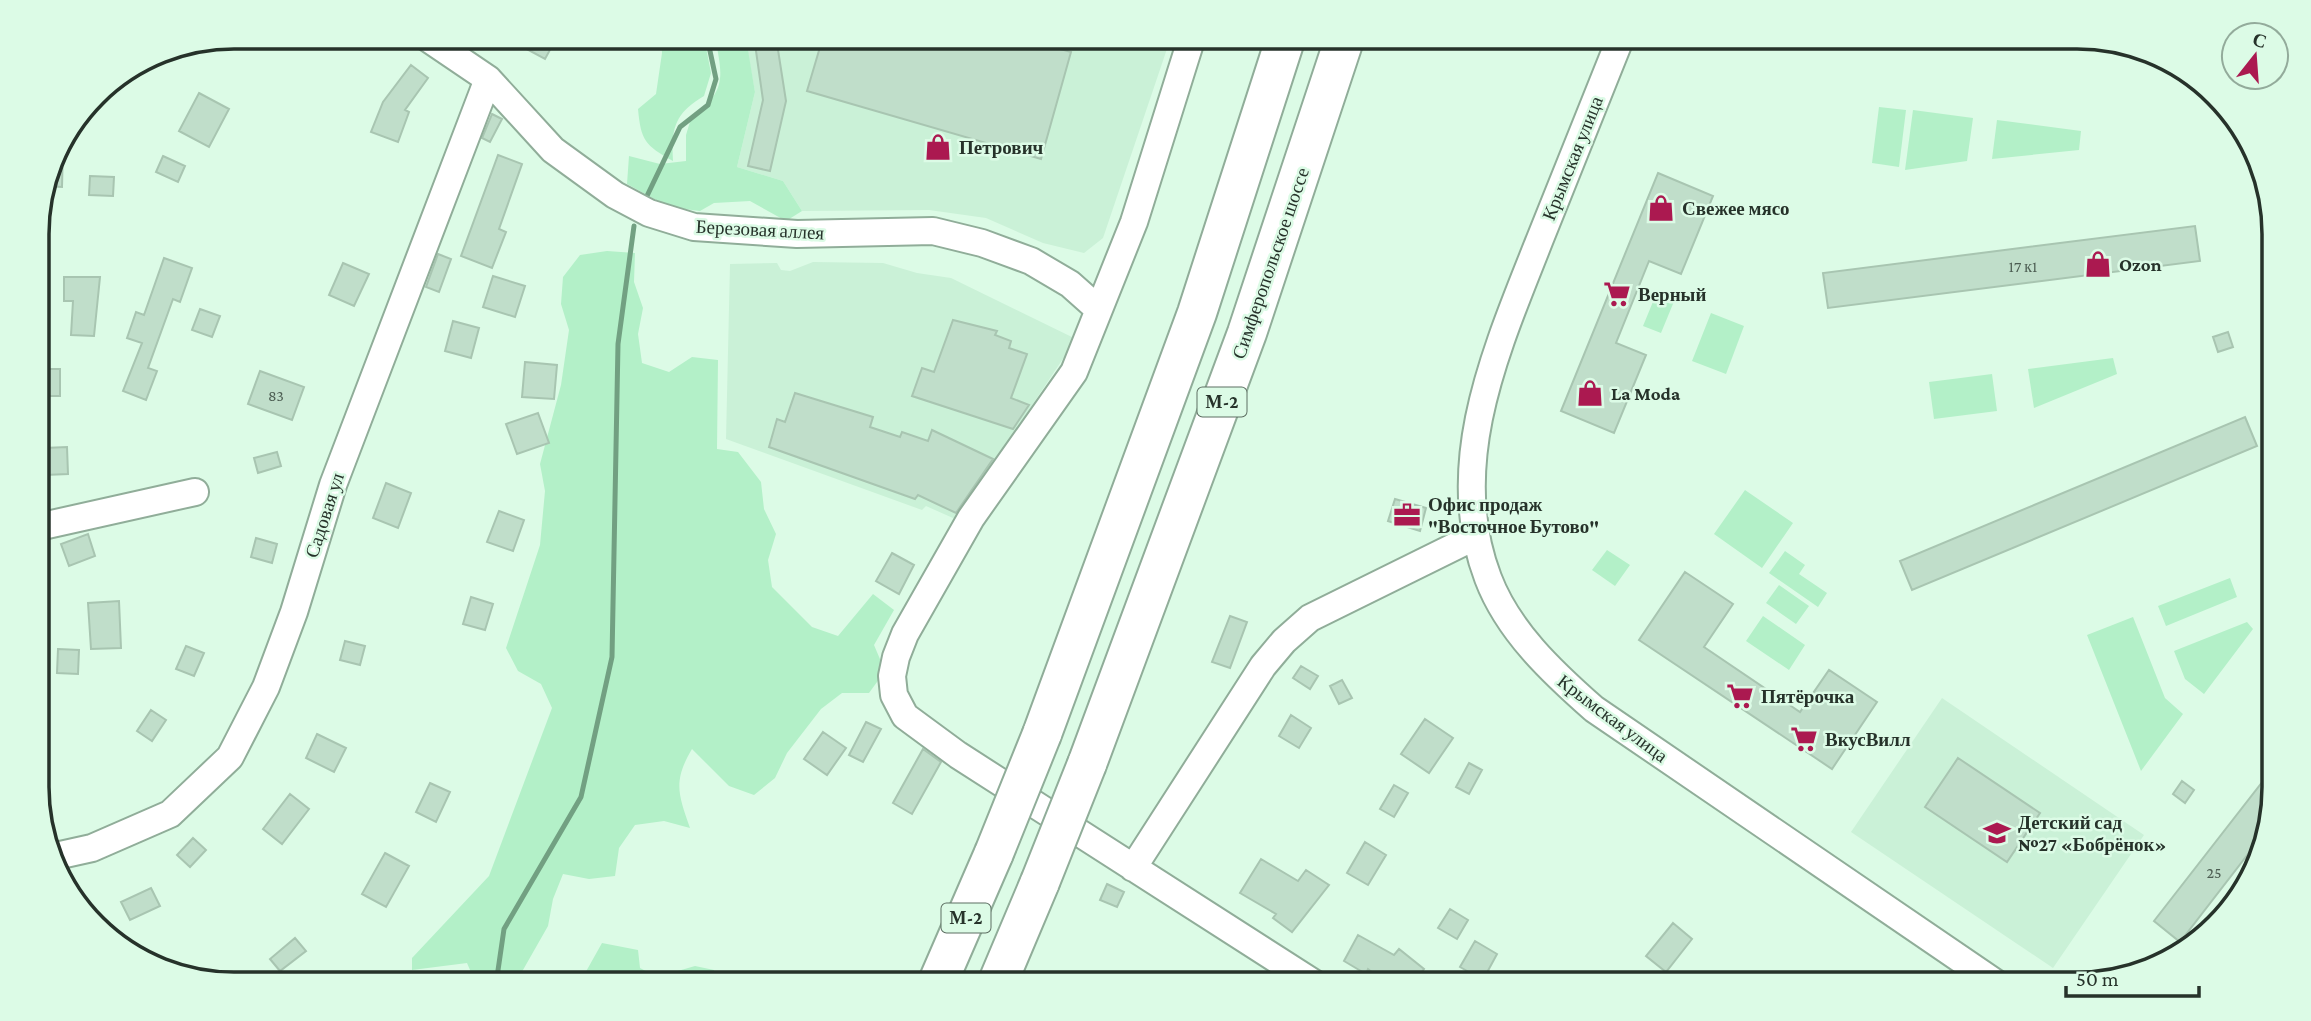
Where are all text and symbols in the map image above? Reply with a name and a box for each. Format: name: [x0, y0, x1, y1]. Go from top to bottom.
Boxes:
north arrow: [2220, 21, 2290, 91]
text: С: [2250, 28, 2269, 52]
street label: Крымская улица: [1538, 93, 1607, 223]
shop icon: Петрович: [923, 132, 953, 162]
place label: Петрович: [959, 137, 1044, 158]
street label: Симферопольское шоссе: [1228, 165, 1313, 361]
shop icon: Свежее мясо: [1646, 193, 1676, 223]
place label: Свежее мясо: [1682, 198, 1790, 219]
street label: Березовая аллея: [695, 216, 825, 243]
shop icon: Ozon: [2083, 249, 2113, 279]
place label: Ozon: [2119, 254, 2162, 275]
house number: 17 к1: [2009, 258, 2037, 275]
supermarket icon: Верный: [1602, 279, 1632, 309]
place label: Верный: [1638, 284, 1706, 305]
shop icon: La Moda: [1575, 378, 1605, 408]
place label: La Moda: [1611, 383, 1681, 404]
house number: 83: [268, 387, 284, 404]
road number: М-2: [1198, 388, 1246, 416]
street label: Садовая ул: [301, 470, 348, 560]
place label: Офис продаж "Восточное Бутово": [1428, 494, 1599, 537]
office icon: Офис продаж "Восточное Бутово": [1392, 500, 1422, 530]
street label: Крымская улица: [1554, 670, 1672, 767]
supermarket icon: Пятёрочка: [1725, 681, 1755, 711]
place label: Пятёрочка: [1761, 686, 1855, 707]
supermarket icon: ВкусВилл: [1789, 724, 1819, 754]
place label: ВкусВилл: [1825, 729, 1911, 750]
place label: Детский сад №27 «Бобрёнок»: [2018, 812, 2167, 855]
school or university icon: Детский сад №27 «Бобрёнок»: [1982, 818, 2012, 848]
house number: 25: [2206, 864, 2222, 881]
road number: М-2: [942, 903, 990, 932]
scale bar: [2066, 954, 2199, 998]
text: 50 m: [2076, 967, 2119, 991]

